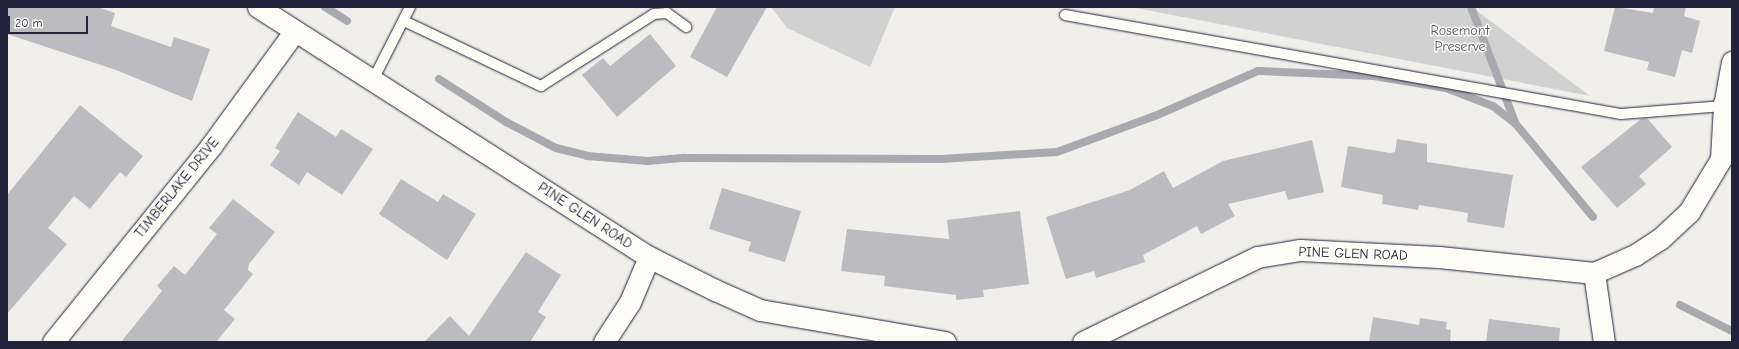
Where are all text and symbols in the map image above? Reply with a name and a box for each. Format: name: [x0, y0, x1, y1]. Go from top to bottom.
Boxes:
scale bar: [10, 8, 90, 34]
text: 20 m: [15, 16, 43, 30]
park label: Rosemont Preserve: [1430, 23, 1490, 56]
street label: TIMBERLAKE DRIVE: [131, 134, 223, 242]
street label: PINE GLEN ROAD: [535, 179, 635, 253]
street label: PINE GLEN ROAD: [1298, 244, 1408, 264]

